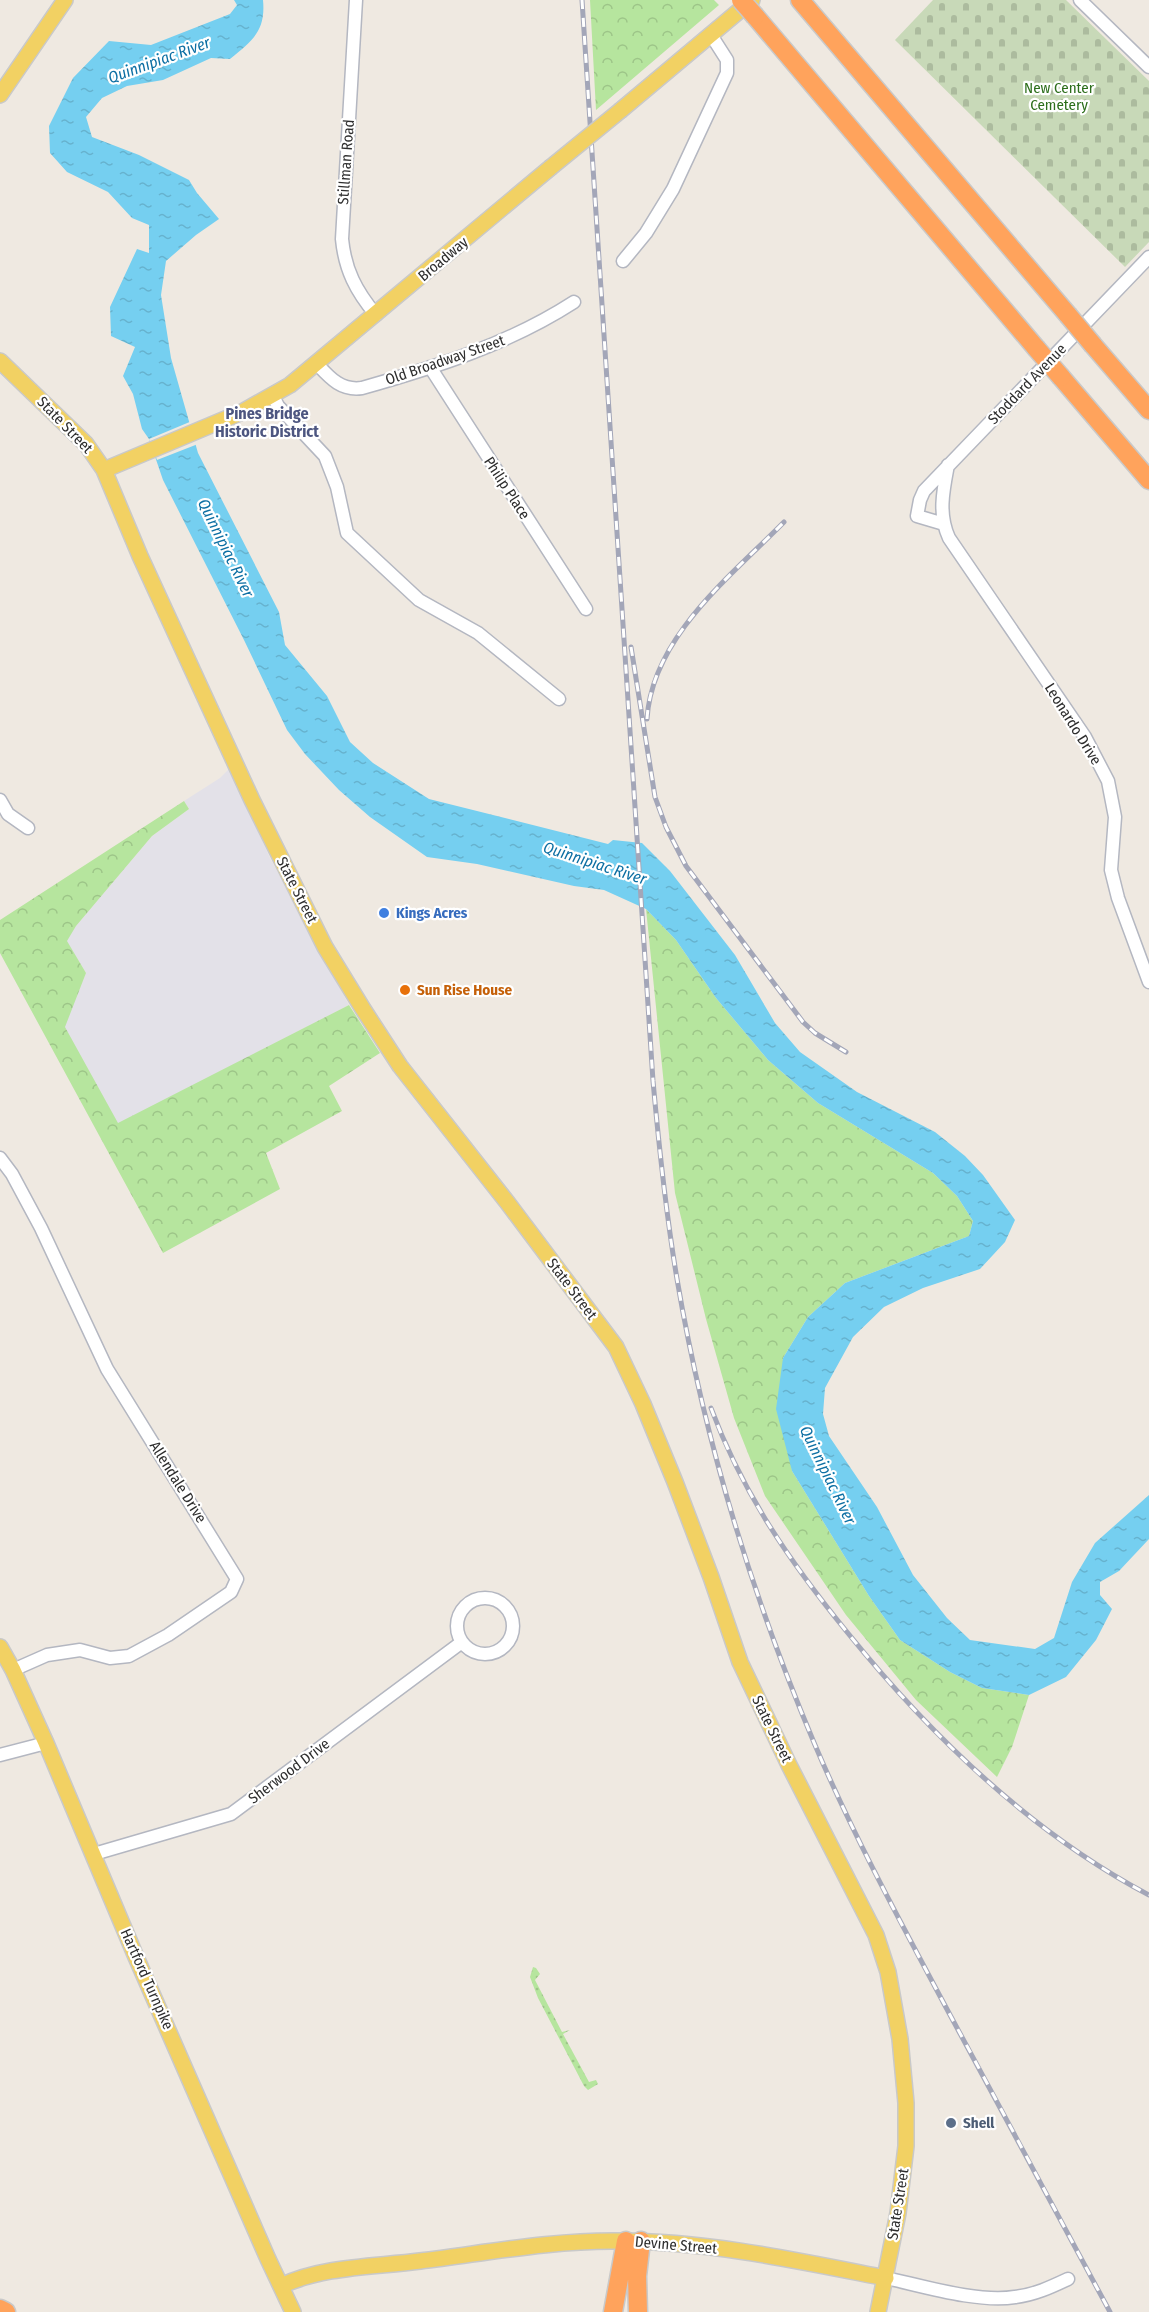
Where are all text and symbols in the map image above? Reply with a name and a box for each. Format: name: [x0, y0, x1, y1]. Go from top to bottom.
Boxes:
water label: Quinnipiac River: [105, 33, 213, 87]
park label: New Center Cemetery: [1024, 79, 1095, 114]
street label: Stillman Road: [334, 119, 358, 205]
street label: Broadway: [414, 233, 472, 285]
street label: Old Broadway Street: [383, 331, 507, 389]
street label: Stoddard Avenue: [984, 340, 1070, 428]
street label: State Street: [33, 393, 97, 457]
district label: Pines Bridge Historic District: [215, 404, 319, 441]
street label: Philip Place: [480, 453, 534, 523]
water label: Quinnipiac River: [194, 496, 258, 601]
street label: Leonardo Drive: [1041, 680, 1105, 768]
water label: Quinnipiac River: [541, 837, 649, 889]
street label: State Street: [273, 854, 321, 926]
place label: Kings Acres: [396, 904, 468, 922]
marker: Kings Acres: [377, 906, 391, 920]
place label: Sun Rise House: [417, 981, 513, 999]
marker: Sun Rise House: [398, 983, 412, 997]
street label: State Street: [543, 1255, 601, 1323]
water label: Quinnipiac River: [796, 1423, 860, 1528]
street label: Allendale Drive: [146, 1438, 210, 1526]
street label: State Street: [748, 1693, 796, 1765]
street label: Sherwood Drive: [245, 1735, 333, 1807]
street label: Hartford Turnpike: [117, 1926, 177, 2032]
place label: Shell: [963, 2114, 995, 2132]
marker: Shell: [944, 2116, 958, 2130]
street label: State Street: [883, 2167, 913, 2241]
street label: Devine Street: [634, 2232, 718, 2258]

